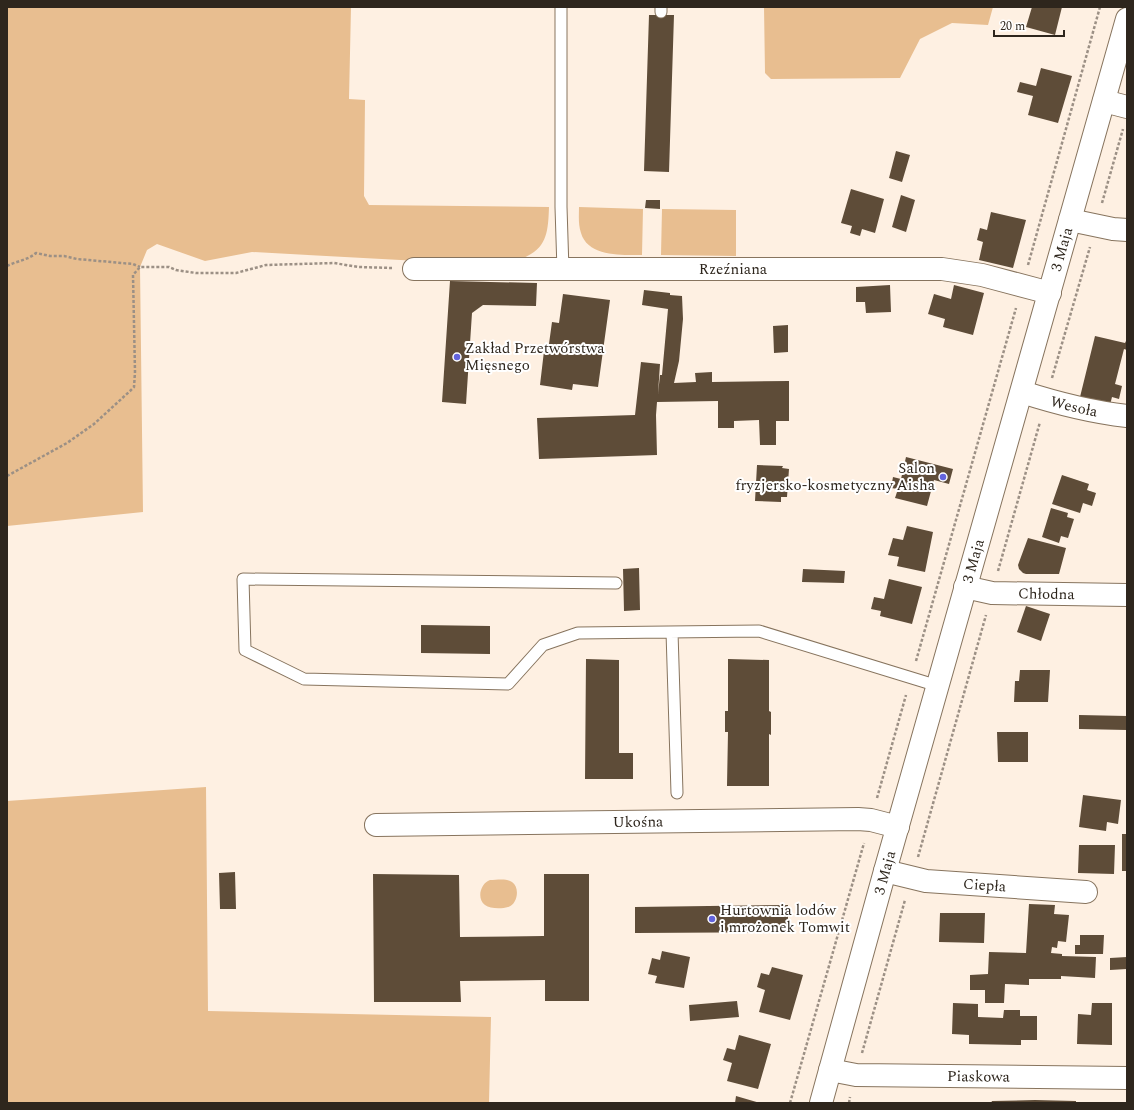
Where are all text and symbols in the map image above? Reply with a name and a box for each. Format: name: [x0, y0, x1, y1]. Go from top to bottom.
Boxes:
scale bar: [994, 12, 1064, 38]
text: 20 m: [1000, 17, 1025, 36]
street label: 3 Maja: [1045, 224, 1079, 274]
street label: Rzeźniana: [699, 258, 768, 281]
place label: Zakład Przetwórstwa Mięsnego: [465, 337, 605, 377]
marker: Zakład Przetwórstwa Mięsnego: [452, 352, 462, 362]
street label: Wesoła: [1048, 390, 1100, 424]
place label: Salon fryzjersko-kosmetyczny Aisha: [735, 457, 936, 497]
marker: Salon fryzjersko-kosmetyczny Aisha: [938, 472, 948, 482]
street label: 3 Maja: [956, 536, 991, 586]
street label: Chłodna: [1018, 582, 1075, 606]
street label: Ukośna: [613, 810, 664, 834]
street label: 3 Maja: [868, 847, 902, 898]
street label: Ciepła: [962, 873, 1008, 899]
place label: Hurtownia lodów i mrożonek Tomwit: [720, 899, 850, 939]
marker: Hurtownia lodów i mrożonek Tomwit: [707, 914, 717, 924]
street label: Piaskowa: [947, 1065, 1011, 1089]

